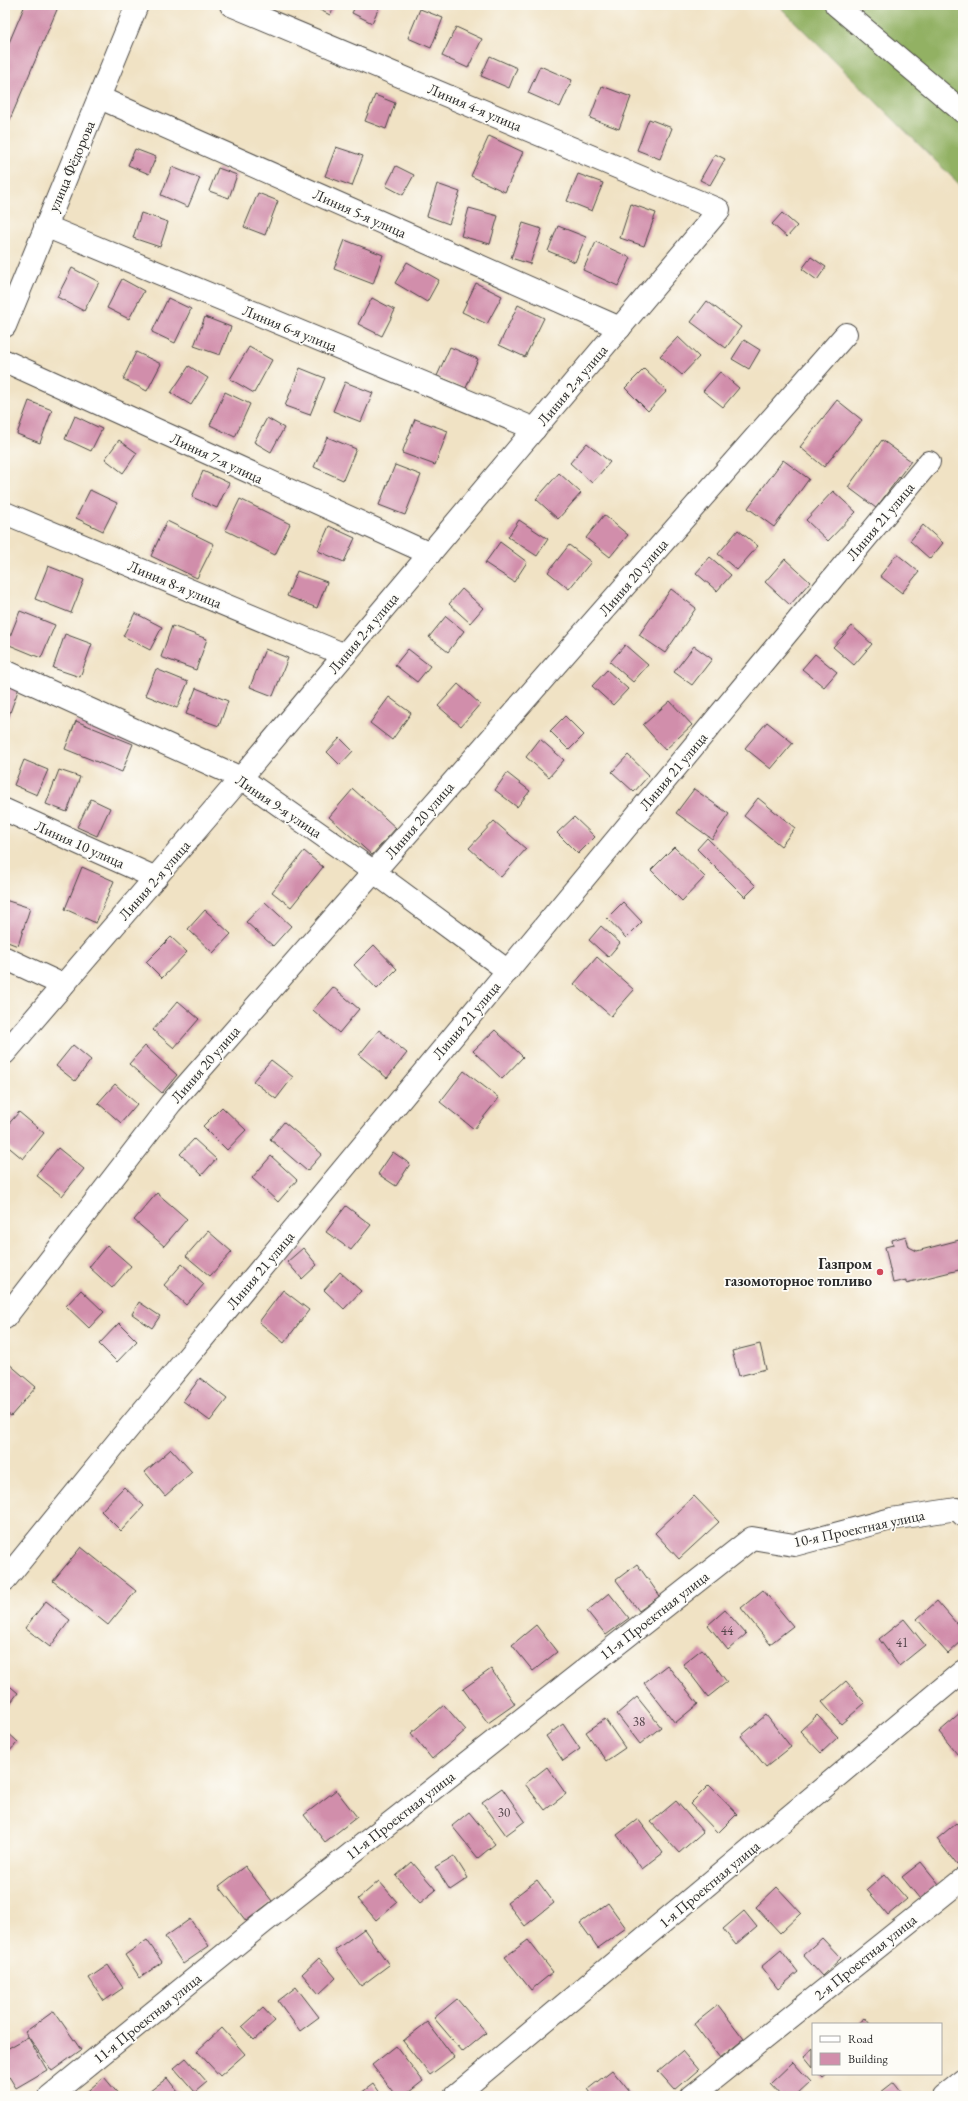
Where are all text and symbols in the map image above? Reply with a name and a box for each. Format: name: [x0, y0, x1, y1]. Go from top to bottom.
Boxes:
street label: Линия 4-я улица: [425, 79, 525, 135]
street label: улица Фёдорова: [43, 118, 99, 214]
street label: Линия 5-я улица: [310, 184, 410, 242]
street label: Линия 6-я улица: [240, 300, 340, 356]
street label: Линия 2-я улица: [533, 341, 611, 429]
street label: Линия 7-я улица: [168, 428, 266, 488]
street label: Линия 21 улица: [842, 478, 918, 564]
street label: Линия 20 улица: [594, 534, 672, 620]
street label: Линия 8-я улица: [125, 556, 225, 612]
street label: Линия 2-я улица: [324, 589, 402, 677]
street label: Линия 21 улица: [635, 728, 711, 814]
street label: Линия 9-я улица: [232, 770, 326, 842]
street label: Линия 20 улица: [380, 777, 458, 863]
street label: Линия 10 улица: [32, 816, 128, 872]
street label: Линия 2-я улица: [114, 836, 194, 924]
street label: Линия 21 улица: [428, 977, 504, 1063]
street label: Линия 20 улица: [166, 1021, 244, 1107]
street label: Линия 21 улица: [222, 1227, 298, 1313]
place label: Газпром газомоторное топливо: [725, 1254, 872, 1290]
marker: Газпром газомоторное топливо: [875, 1267, 885, 1277]
street label: 10-я Проектная улица: [792, 1505, 926, 1551]
street label: 11-я Проектная улица: [596, 1566, 712, 1664]
house number: 44: [721, 1622, 734, 1639]
house number: 41: [896, 1634, 908, 1651]
house number: 38: [633, 1713, 645, 1730]
street label: 11-я Проектная улица: [342, 1766, 458, 1864]
house number: 30: [498, 1804, 510, 1821]
street label: 1-я Проектная улица: [654, 1836, 764, 1932]
street label: 2-я Проектная улица: [810, 1910, 920, 2004]
street label: 11-я Проектная улица: [89, 1969, 205, 2067]
legend: [812, 2023, 942, 2075]
text: Road: [848, 2031, 874, 2047]
text: Building: [848, 2051, 889, 2067]

